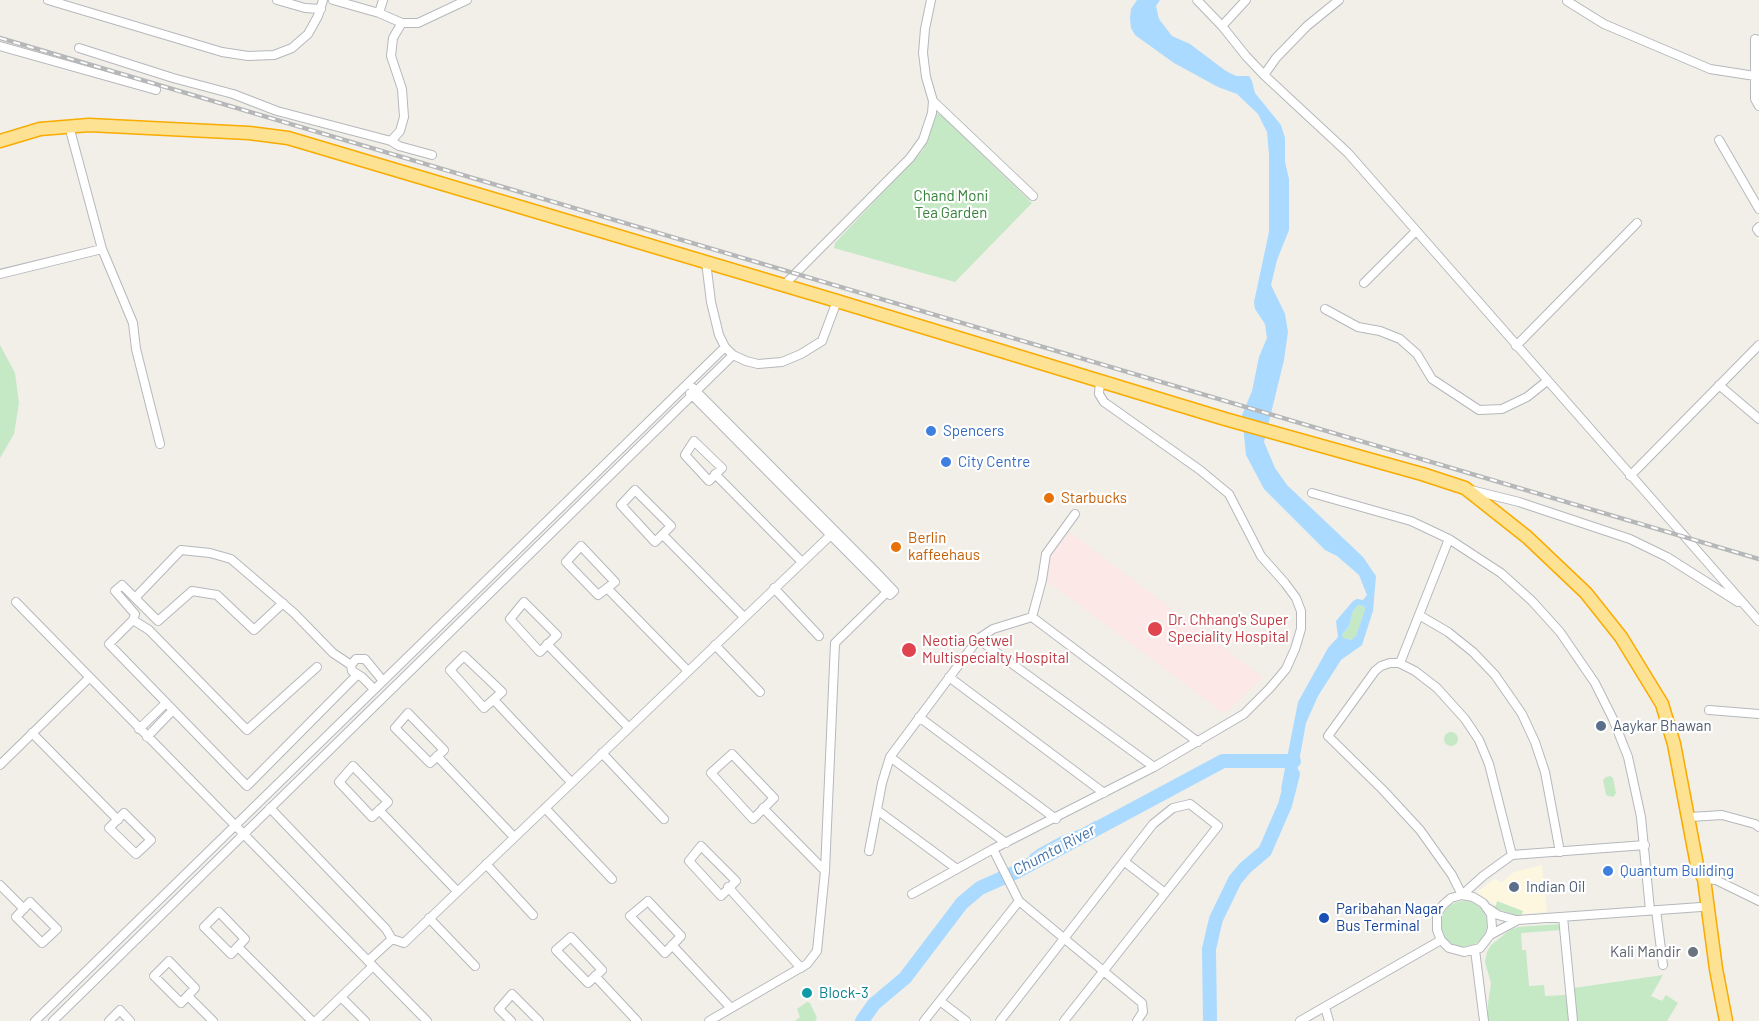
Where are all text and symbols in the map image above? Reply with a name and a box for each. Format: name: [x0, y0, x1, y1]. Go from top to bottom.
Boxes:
park label: Chand Moni Tea Garden: [914, 187, 988, 222]
place label: Spencers: [943, 422, 1004, 440]
marker: Spencers: [924, 424, 938, 438]
place label: City Centre: [958, 453, 1030, 471]
marker: City Centre: [939, 455, 953, 469]
place label: Starbucks: [1061, 489, 1127, 507]
marker: Starbucks: [1042, 491, 1056, 505]
place label: Berlin kaffeehaus: [908, 529, 980, 564]
marker: Berlin kaffeehaus: [889, 540, 903, 554]
place label: Dr. Chhang's Super Speciality Hospital: [1168, 611, 1289, 646]
marker: Dr. Chhang's Super Speciality Hospital: [1146, 620, 1164, 638]
place label: Neotia Getwel Multispecialty Hospital: [922, 632, 1069, 667]
marker: Neotia Getwel Multispecialty Hospital: [900, 641, 918, 659]
place label: Aaykar Bhawan: [1613, 717, 1712, 735]
marker: Aaykar Bhawan: [1594, 719, 1608, 733]
water label: Chumta River: [1010, 820, 1098, 880]
place label: Quantum Buliding: [1620, 862, 1734, 880]
marker: Quantum Buliding: [1601, 864, 1615, 878]
place label: Indian Oil: [1526, 878, 1585, 896]
marker: Indian Oil: [1507, 880, 1521, 894]
place label: Paribahan Nagar Bus Terminal: [1336, 900, 1443, 935]
marker: Paribahan Nagar Bus Terminal: [1317, 911, 1331, 925]
place label: Kali Mandir: [1610, 943, 1681, 961]
marker: Kali Mandir: [1686, 945, 1700, 959]
place label: Block-3: [819, 984, 869, 1002]
marker: Block-3: [800, 986, 814, 1000]

